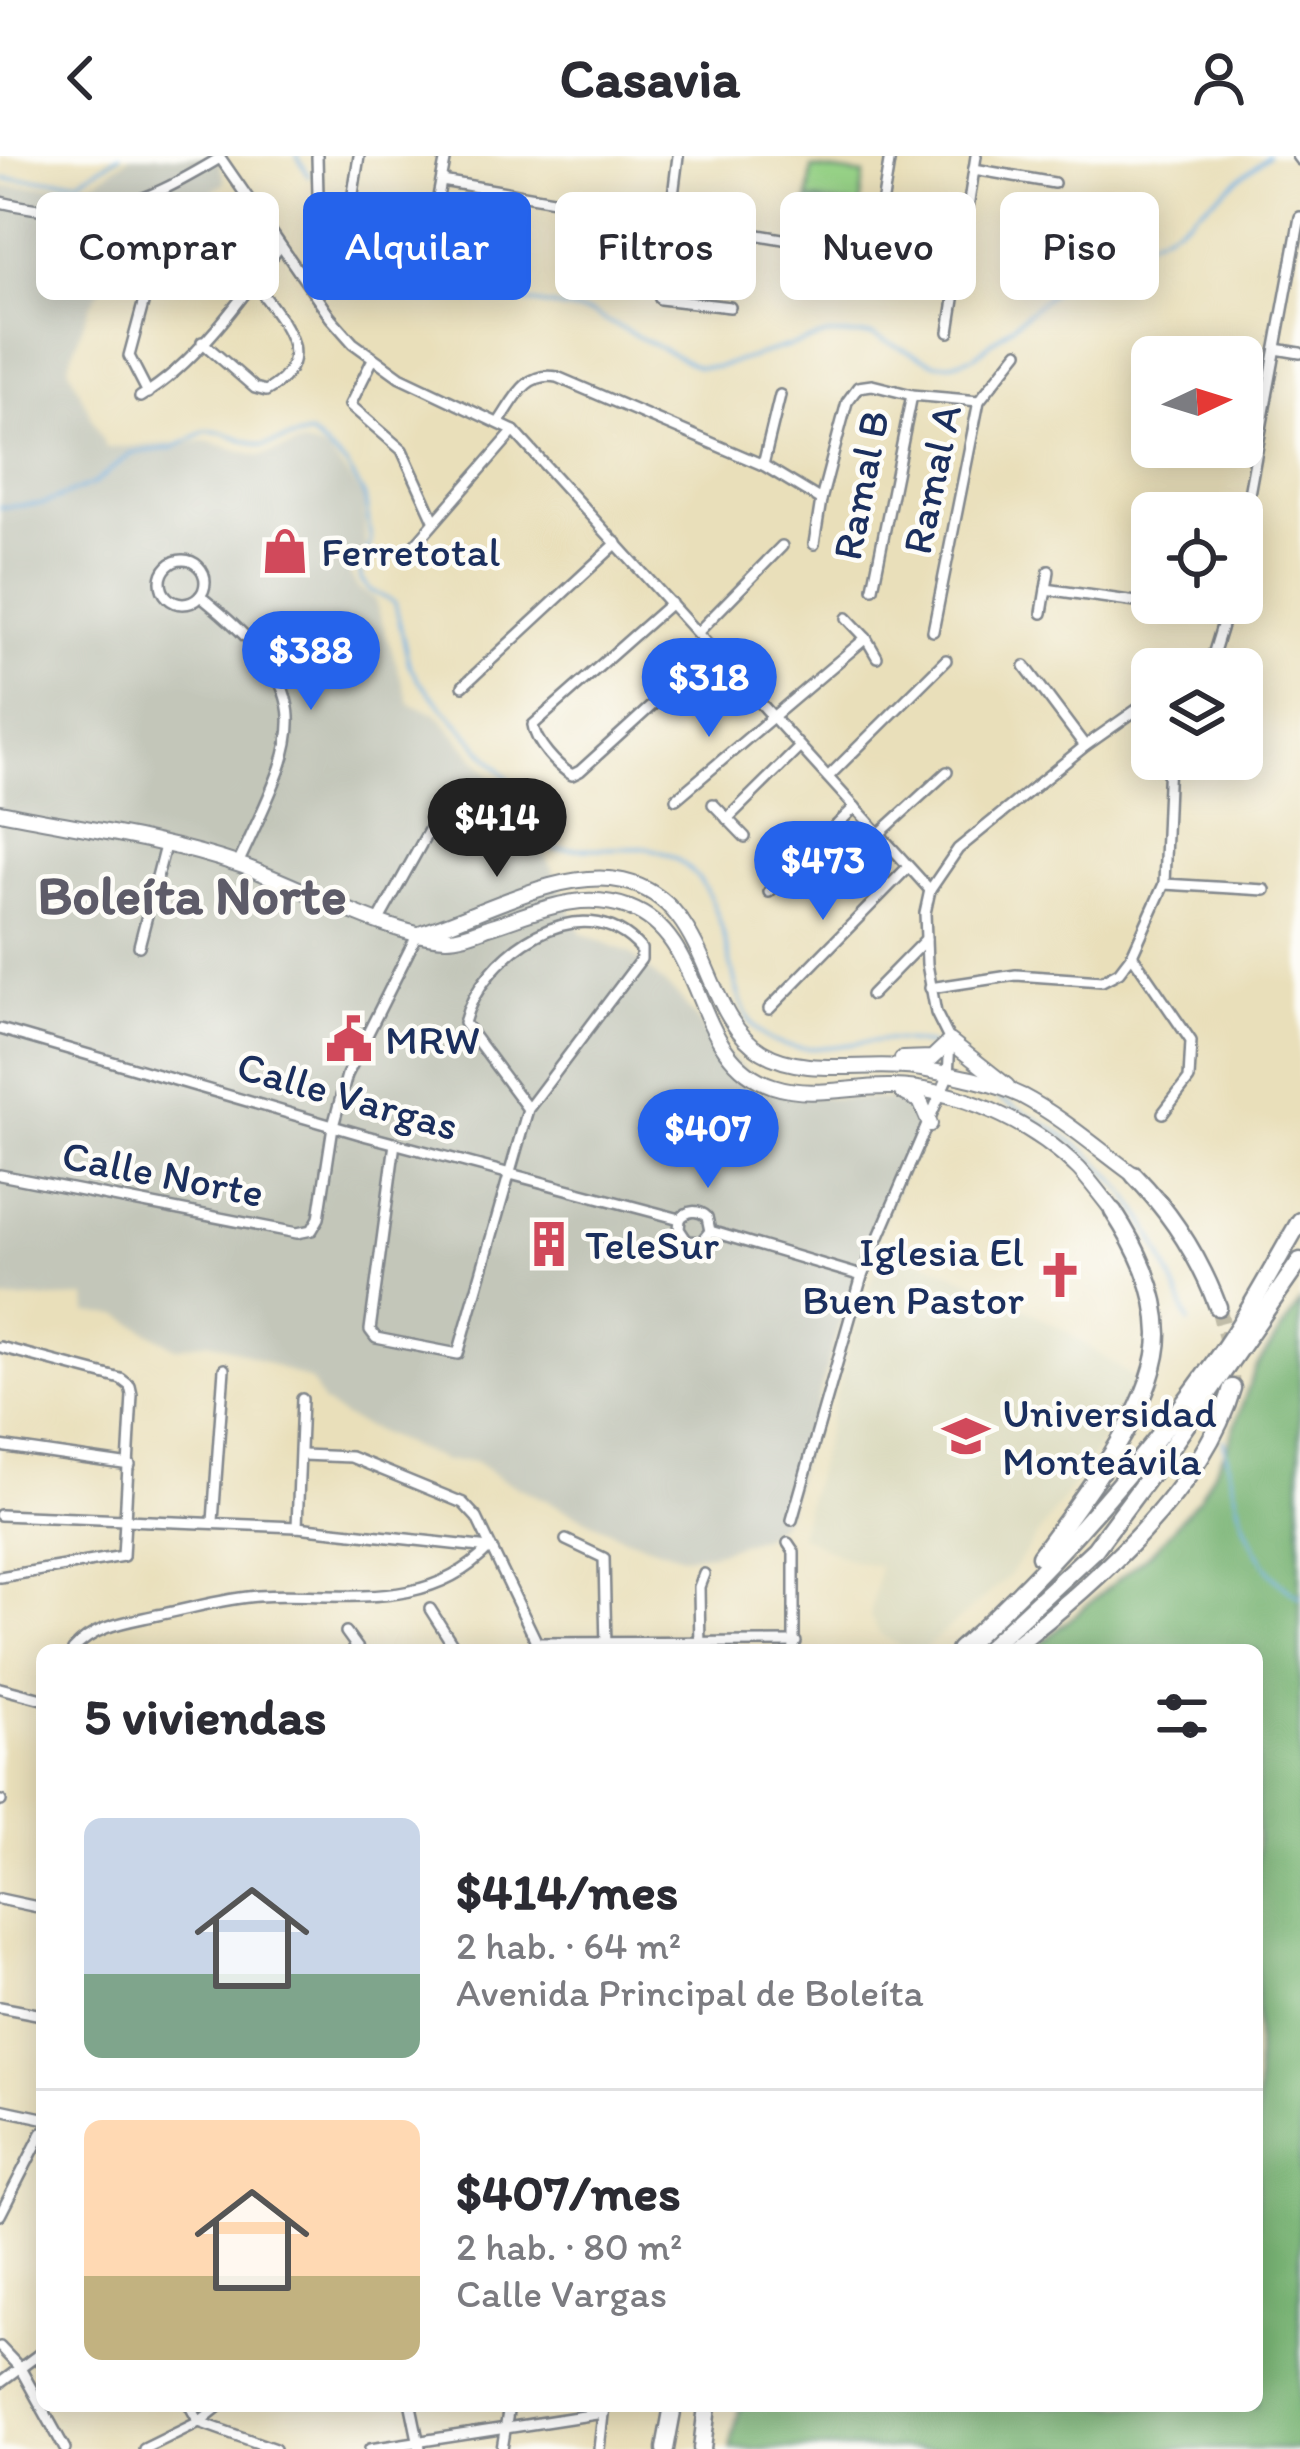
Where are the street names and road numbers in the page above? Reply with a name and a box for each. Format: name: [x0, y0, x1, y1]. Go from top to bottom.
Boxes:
street label: Ramal A: [891, 400, 972, 558]
street label: Ramal B: [821, 406, 900, 564]
street label: Calle Vargas: [232, 1040, 464, 1151]
street label: Calle Norte: [58, 1129, 268, 1218]

